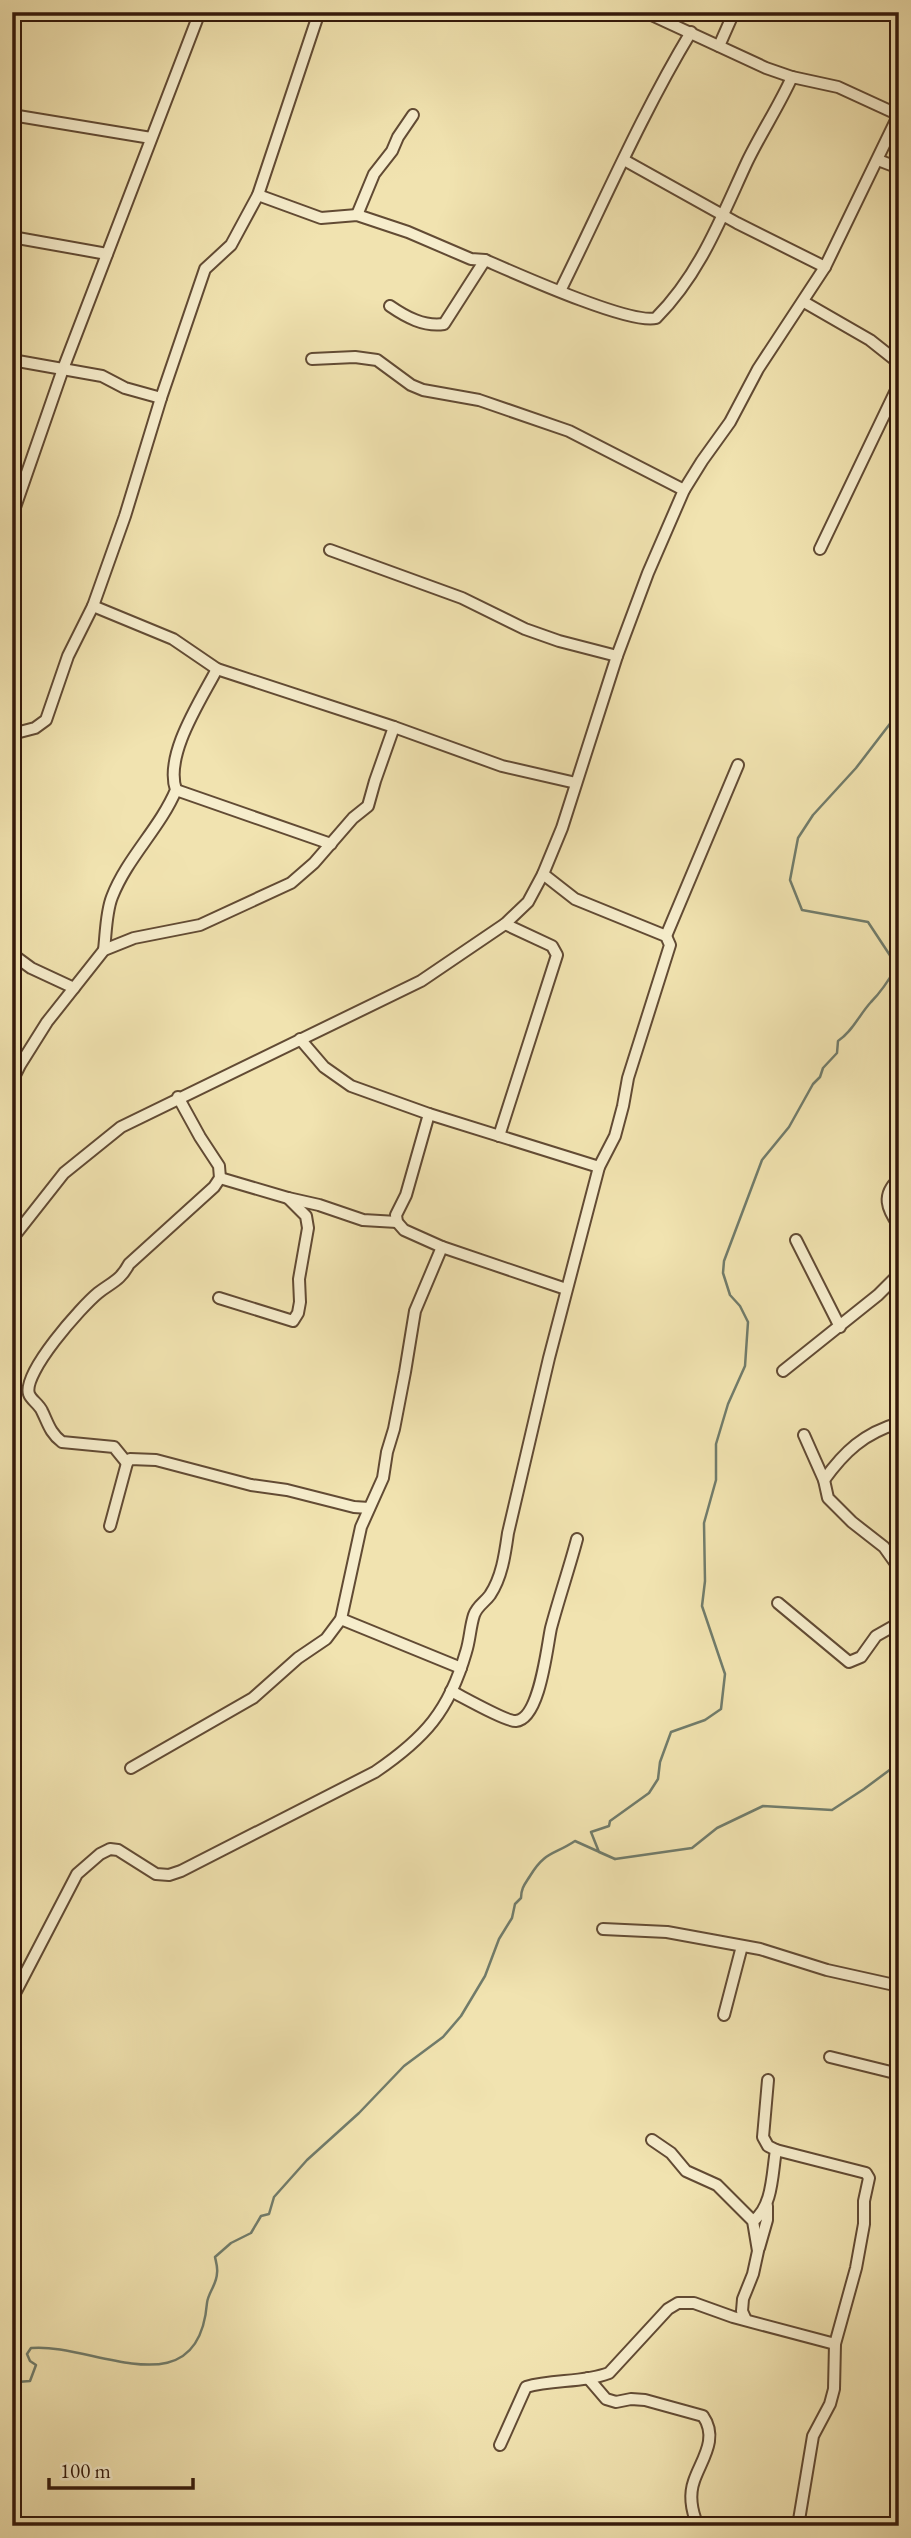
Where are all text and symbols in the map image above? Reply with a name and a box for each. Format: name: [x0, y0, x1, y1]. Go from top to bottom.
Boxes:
scale bar: [49, 2447, 192, 2491]
text: 100 m: [60, 2457, 111, 2484]

